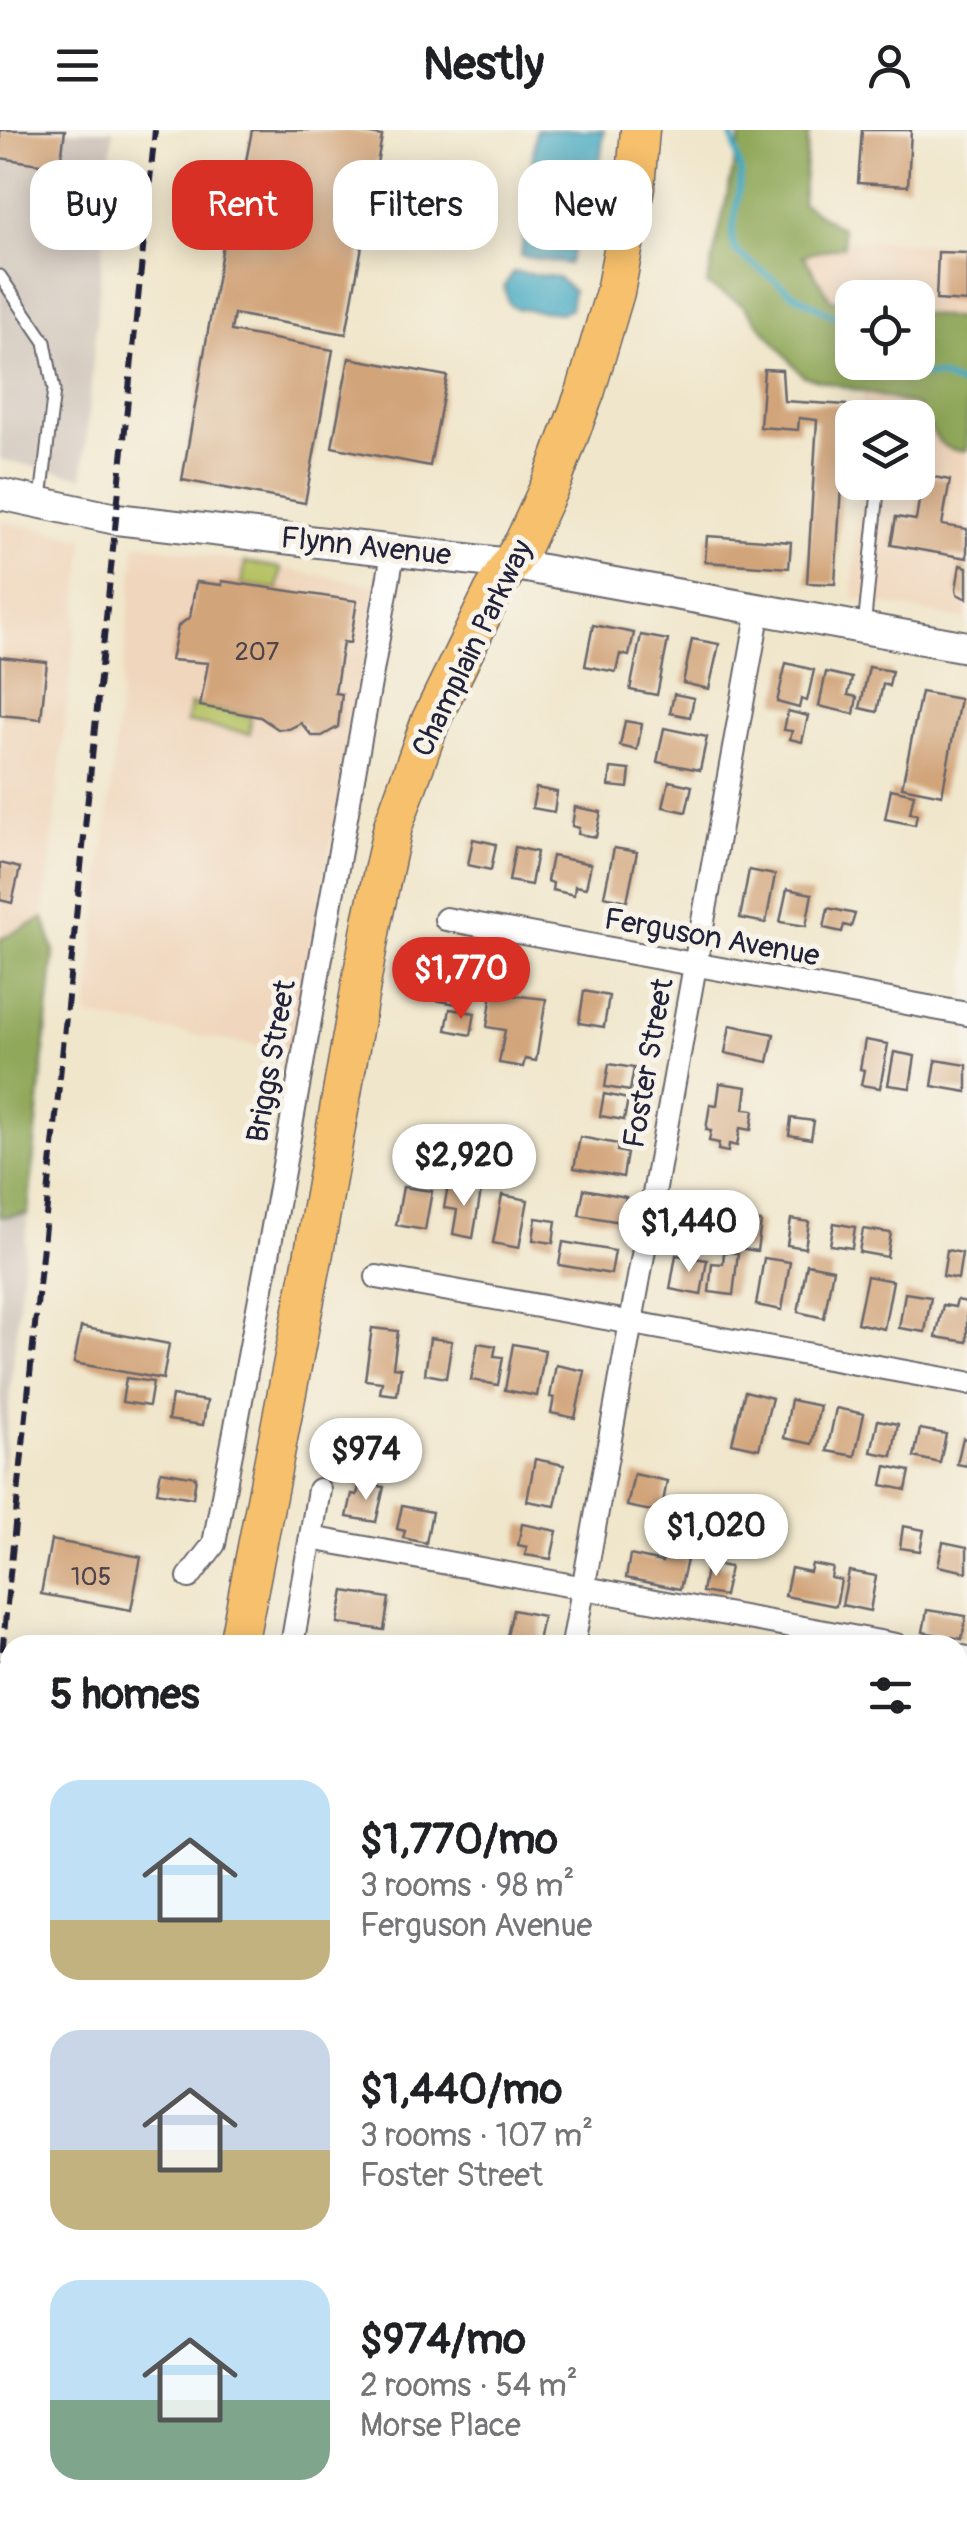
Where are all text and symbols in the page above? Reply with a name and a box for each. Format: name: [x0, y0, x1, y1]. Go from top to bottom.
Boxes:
text: Nestly: [423, 37, 544, 93]
icon: menu: [50, 38, 105, 93]
icon: person: [862, 38, 917, 93]
chip: Buy: [30, 160, 152, 250]
chip: Rent: [172, 160, 313, 250]
chip: Filters: [333, 160, 498, 250]
chip: New: [518, 160, 652, 250]
map controls: [835, 280, 935, 500]
button: locate: [835, 280, 935, 380]
button: layers: [835, 400, 935, 500]
street label: Flynn Avenue: [279, 519, 453, 574]
street label: Champlain Parkway: [404, 534, 541, 763]
house number: 207: [235, 637, 279, 668]
street label: Ferguson Avenue: [601, 900, 823, 975]
pin: $1,770: [380, 937, 542, 1022]
text: $1,770: [414, 949, 508, 989]
street label: Foster Street: [615, 975, 682, 1151]
street label: Briggs Street: [239, 976, 304, 1145]
pin: $2,920: [383, 1124, 545, 1209]
text: $2,920: [414, 1136, 514, 1176]
pin: $1,440: [608, 1190, 770, 1275]
text: $1,440: [641, 1202, 737, 1242]
pin: $974: [307, 1418, 425, 1503]
text: $974: [331, 1430, 401, 1470]
pin: $1,020: [635, 1494, 797, 1579]
text: $1,020: [666, 1506, 766, 1546]
house number: 105: [71, 1562, 111, 1593]
icon: filters: [863, 1668, 918, 1723]
text: 5 homes: [50, 1669, 200, 1721]
text: $1,770/mo: [360, 1814, 558, 1866]
icon: home: [130, 1820, 250, 1940]
text: 3 rooms · 98 m²: [360, 1866, 574, 1906]
text: Ferguson Avenue: [360, 1906, 592, 1946]
text: $1,440/mo: [360, 2064, 562, 2116]
icon: home: [130, 2070, 250, 2190]
text: 3 rooms · 107 m²: [360, 2116, 593, 2156]
text: Foster Street: [360, 2156, 543, 2196]
text: $974/mo: [360, 2314, 526, 2366]
icon: home: [130, 2320, 250, 2440]
text: 2 rooms · 54 m²: [360, 2366, 578, 2406]
text: Morse Place: [360, 2406, 521, 2446]

